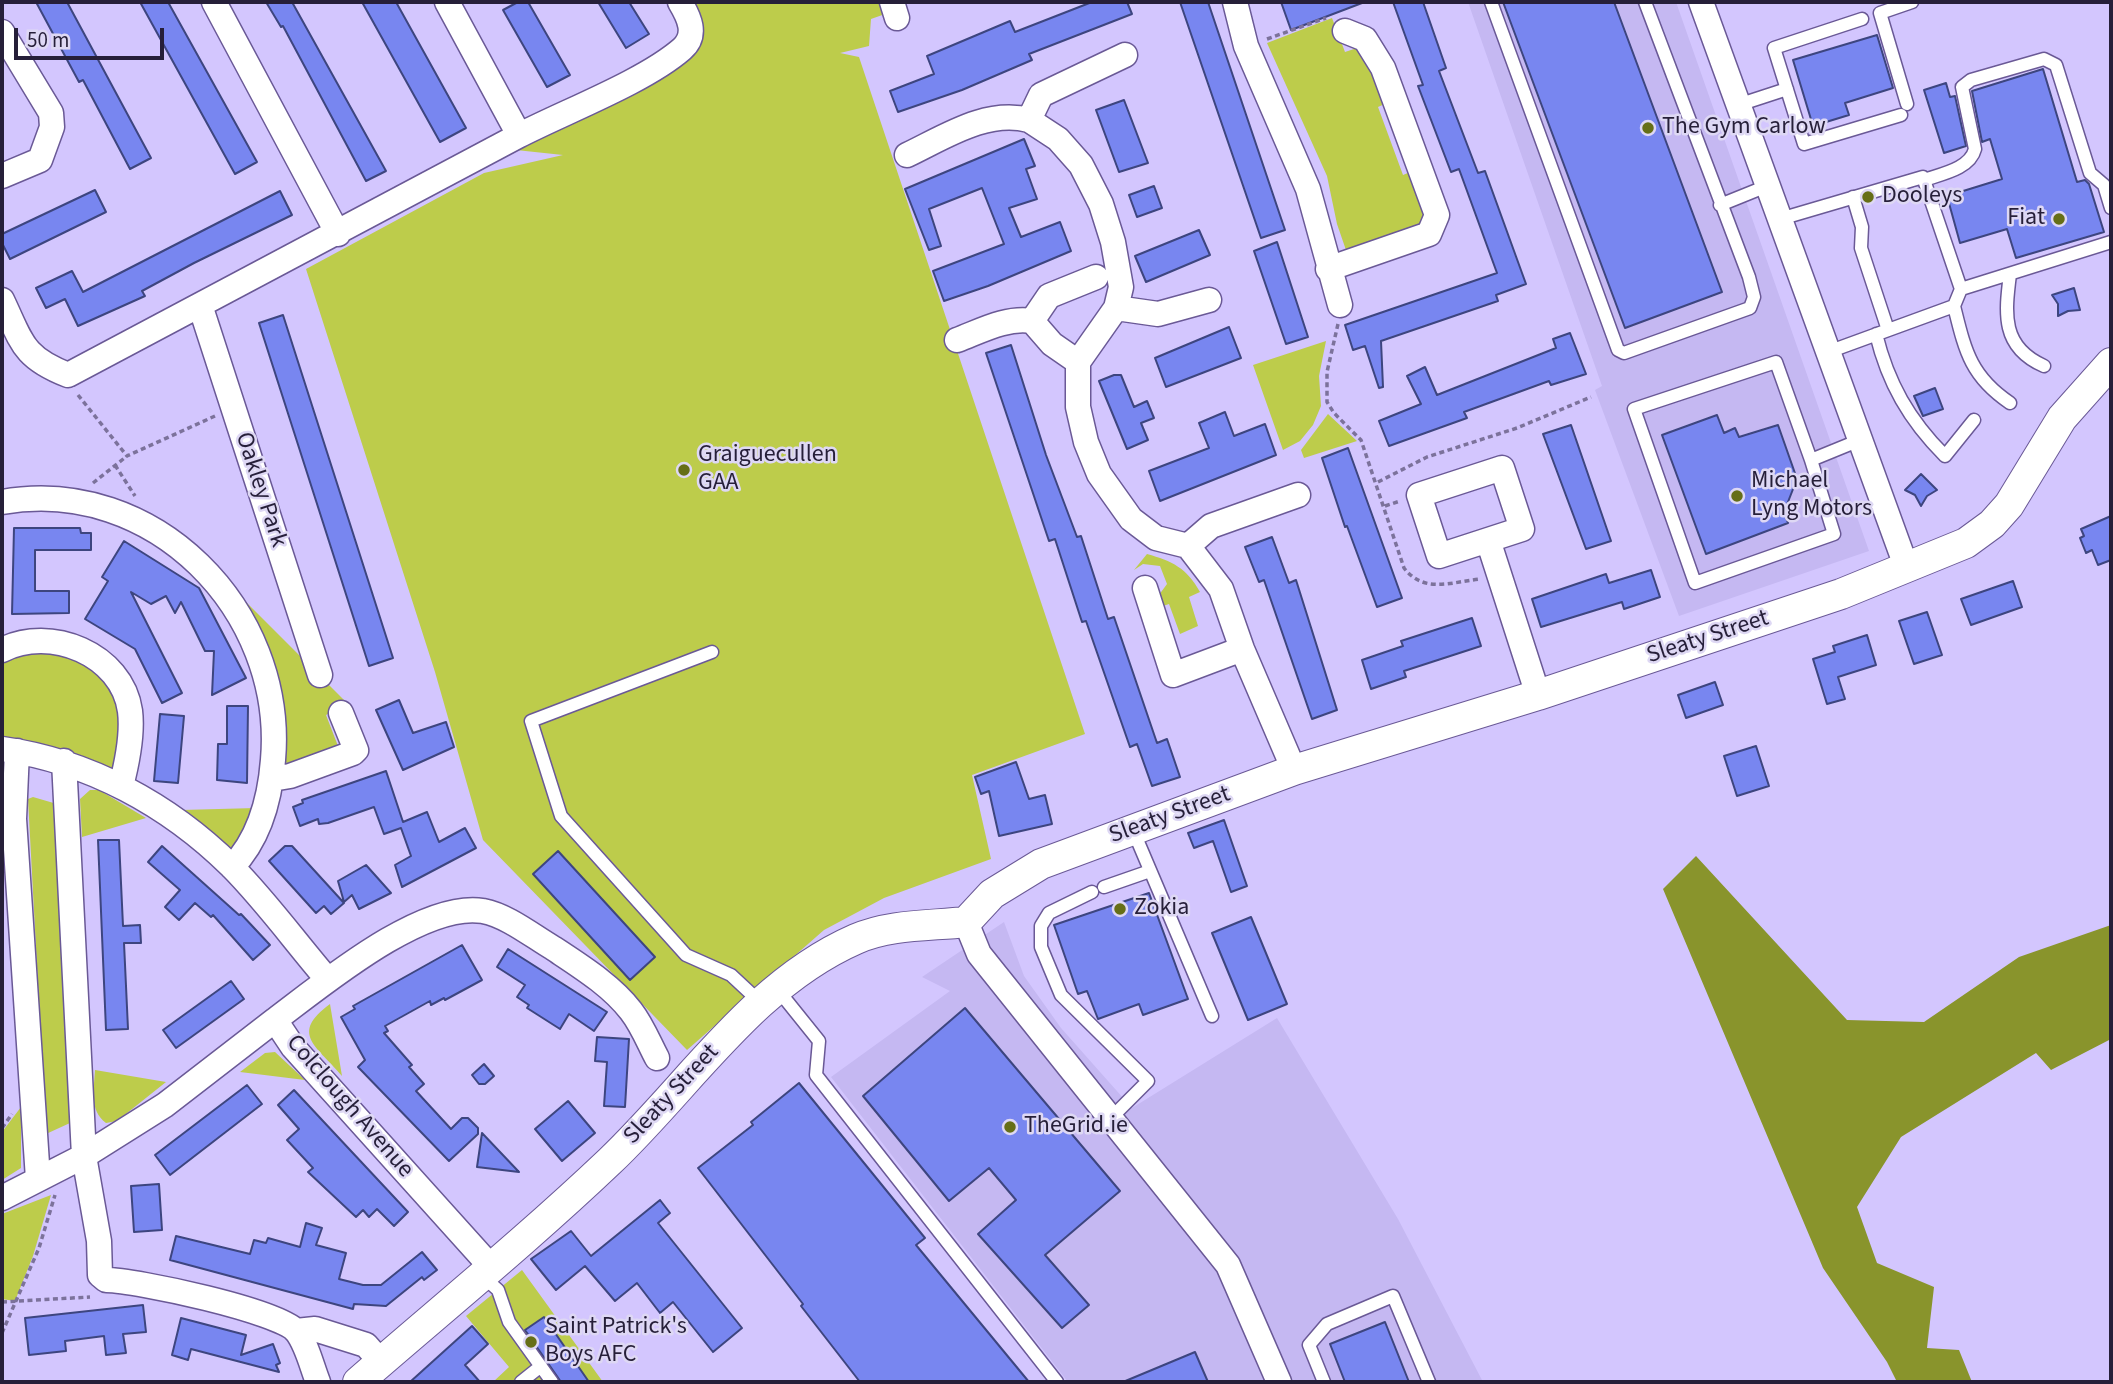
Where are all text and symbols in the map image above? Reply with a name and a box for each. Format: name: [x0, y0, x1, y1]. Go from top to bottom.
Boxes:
scale bar: [18, 14, 168, 58]
text: 50 m: [27, 25, 69, 55]
place label: The Gym Carlow: [1662, 114, 1826, 142]
marker: The Gym Carlow: [1640, 120, 1656, 136]
place label: Dooleys: [1882, 183, 1962, 211]
marker: Dooleys: [1860, 189, 1876, 205]
place label: Fiat: [2007, 205, 2045, 233]
marker: Fiat: [2051, 211, 2067, 227]
street label: Oakley Park: [228, 429, 292, 551]
place label: Graiguecullen GAA: [698, 442, 837, 498]
marker: Graiguecullen GAA: [676, 462, 692, 478]
place label: Michael Lyng Motors: [1751, 468, 1872, 524]
marker: Michael Lyng Motors: [1729, 488, 1745, 504]
street label: Sleaty Street: [1643, 605, 1773, 671]
street label: Sleaty Street: [1106, 781, 1234, 851]
place label: Zokia: [1134, 895, 1189, 923]
marker: Zokia: [1112, 901, 1128, 917]
street label: Colclough Avenue: [279, 1030, 419, 1184]
street label: Sleaty Street: [618, 1039, 726, 1151]
place label: TheGrid.ie: [1024, 1113, 1128, 1141]
marker: TheGrid.ie: [1002, 1119, 1018, 1135]
place label: Saint Patrick's Boys AFC: [545, 1314, 687, 1370]
marker: Saint Patrick's Boys AFC: [523, 1334, 539, 1350]

